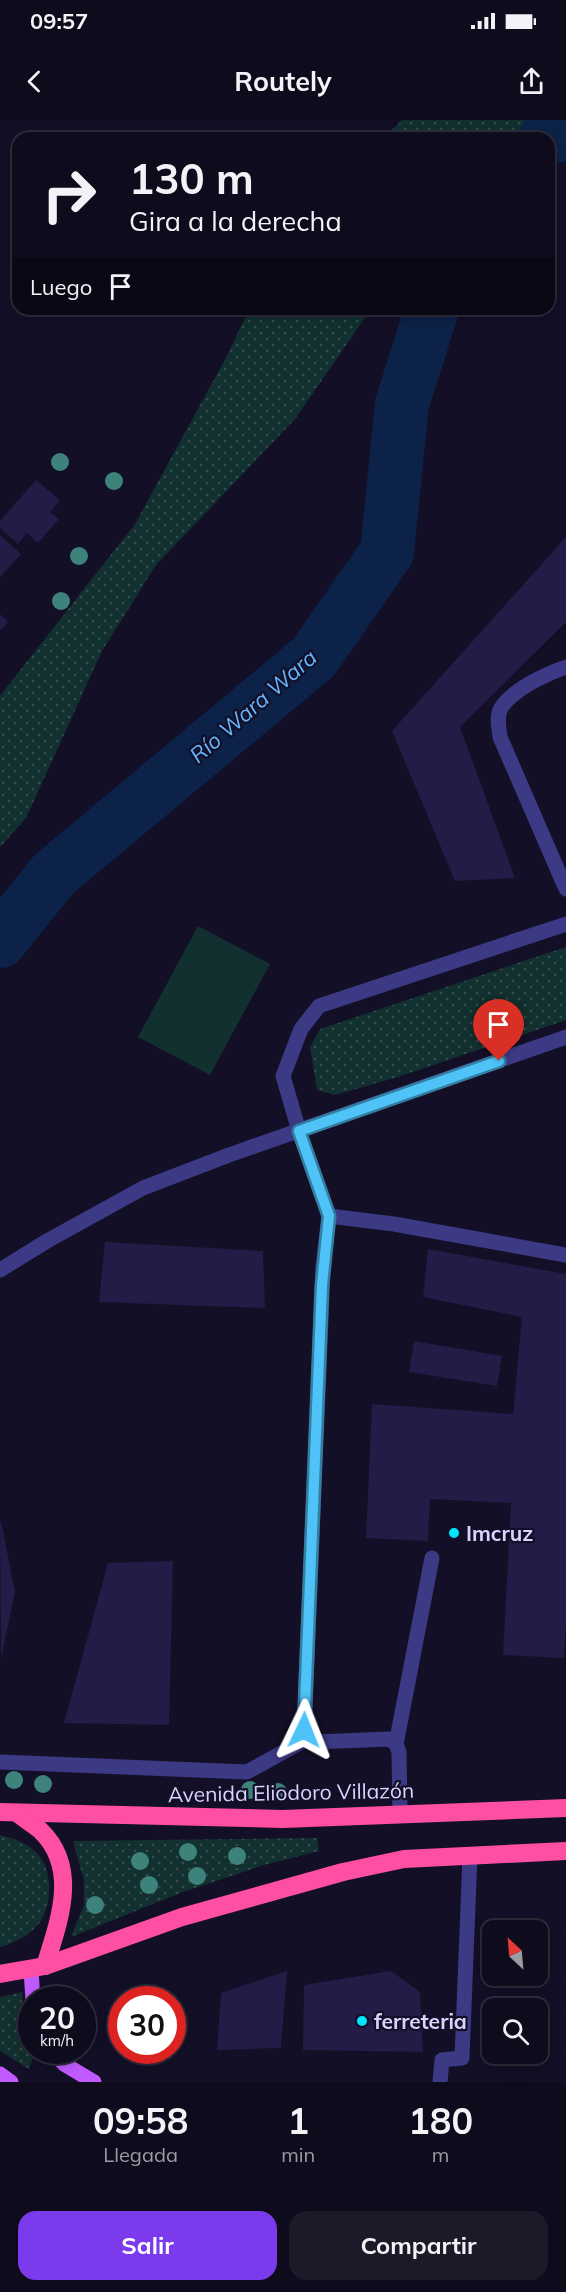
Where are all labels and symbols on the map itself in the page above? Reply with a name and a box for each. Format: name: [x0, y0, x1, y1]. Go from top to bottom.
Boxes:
water label: Río Wara Wara: [184, 643, 322, 769]
pin: [473, 999, 524, 1061]
place label: Imcruz: [466, 1520, 533, 1546]
marker: Imcruz: [447, 1526, 461, 1540]
position arrow: [272, 1698, 336, 1762]
street label: Avenida Eliodoro Villazón: [168, 1777, 414, 1807]
north arrow: [482, 1920, 548, 1986]
speed limit sign: 30: [108, 1986, 186, 2064]
place label: ferreteria: [374, 2008, 467, 2034]
marker: ferreteria: [355, 2014, 369, 2028]

